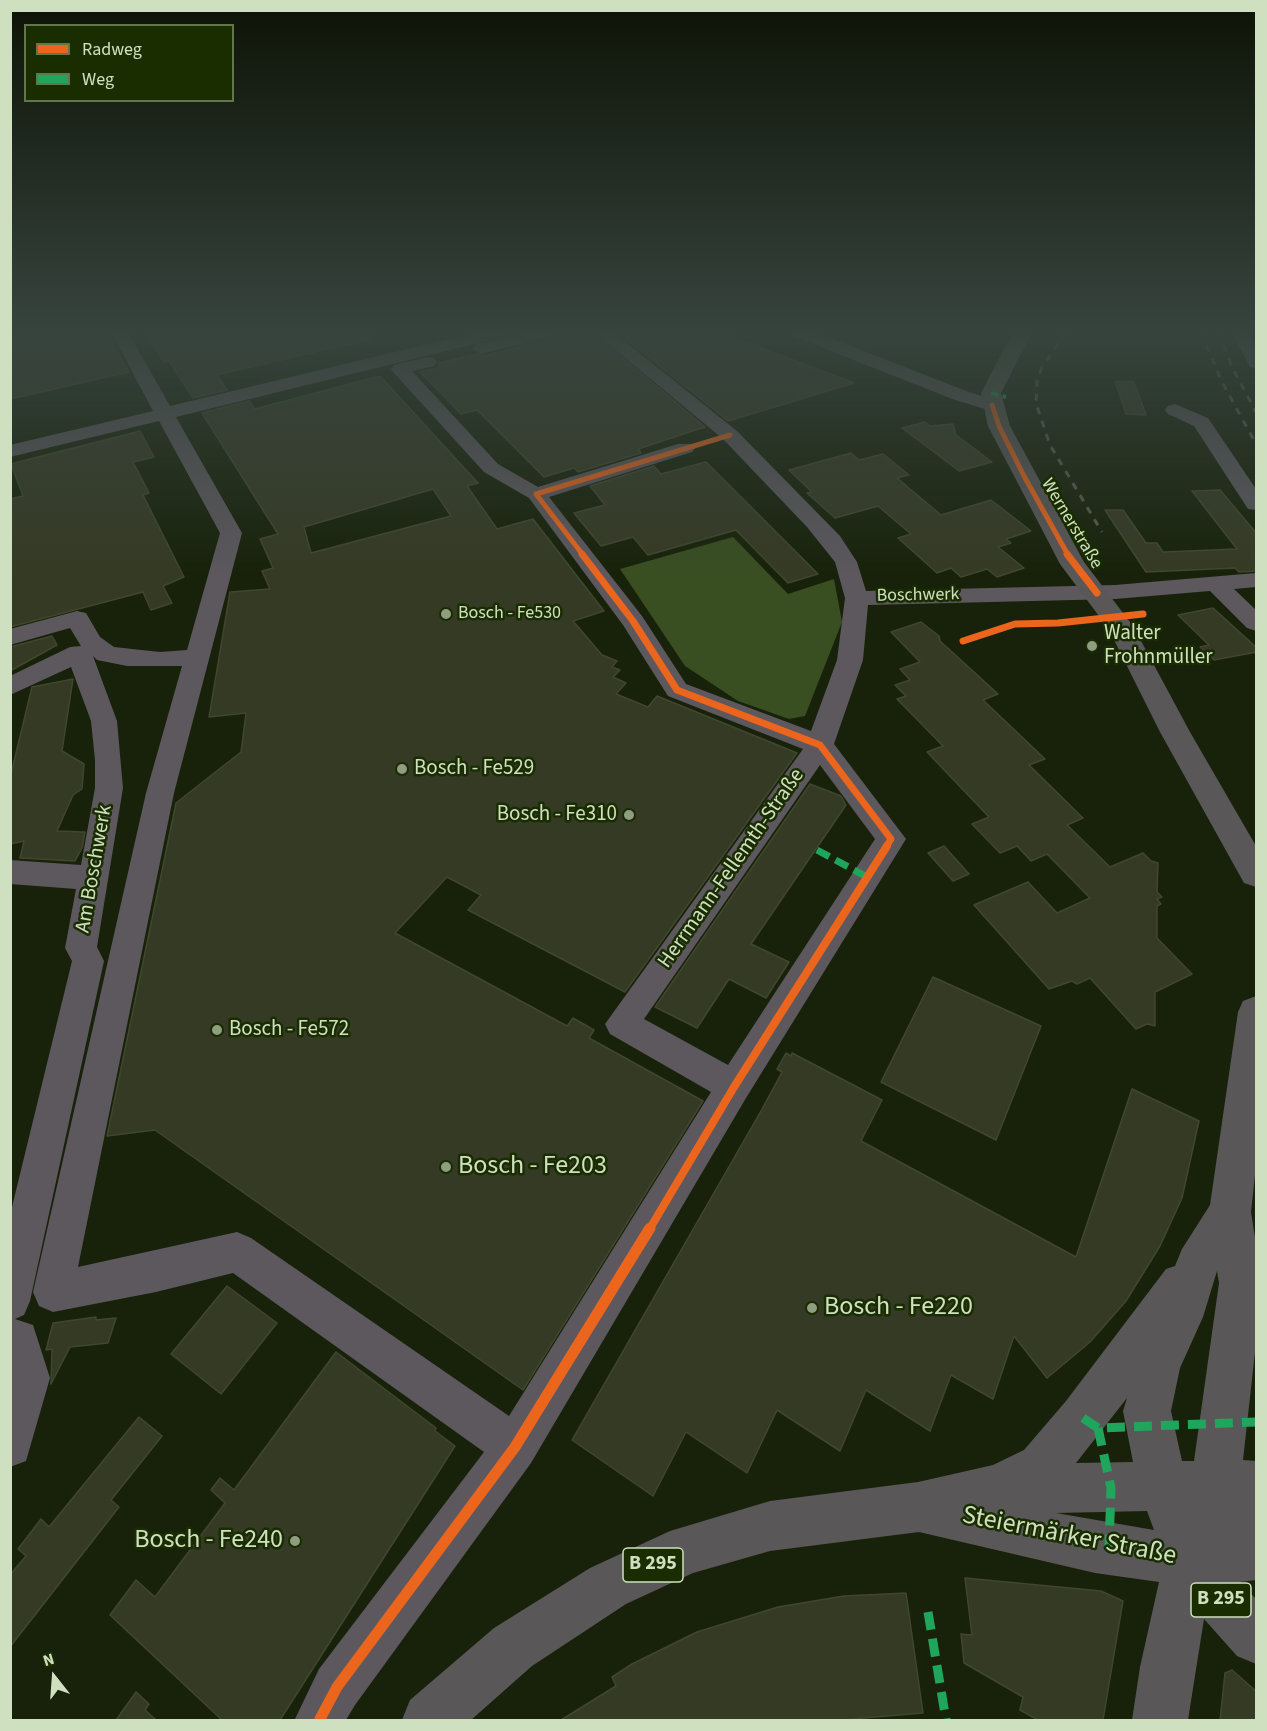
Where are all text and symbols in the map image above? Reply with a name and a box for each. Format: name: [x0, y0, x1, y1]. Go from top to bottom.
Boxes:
legend: [24, 24, 234, 102]
text: Radweg: [82, 37, 142, 62]
text: Weg: [82, 67, 114, 92]
street label: Wernerstraße: [1036, 475, 1106, 573]
street label: Boschwerk: [876, 584, 960, 608]
place label: Bosch - Fe530: [458, 603, 561, 625]
marker: Bosch - Fe530: [439, 607, 453, 621]
place label: Walter Frohnmüller: [1104, 621, 1213, 671]
marker: Walter Frohnmüller: [1085, 639, 1099, 653]
place label: Bosch - Fe529: [414, 756, 534, 782]
marker: Bosch - Fe529: [395, 762, 409, 776]
street label: Herrmann-Fellemth-Straße: [654, 764, 810, 974]
place label: Bosch - Fe310: [497, 802, 617, 828]
street label: Am Boschwerk: [71, 803, 119, 935]
marker: Bosch - Fe310: [622, 808, 636, 822]
place label: Bosch - Fe572: [229, 1017, 349, 1043]
marker: Bosch - Fe572: [210, 1023, 224, 1037]
place label: Bosch - Fe203: [458, 1151, 607, 1183]
marker: Bosch - Fe203: [439, 1160, 453, 1174]
place label: Bosch - Fe220: [824, 1292, 973, 1324]
marker: Bosch - Fe220: [805, 1301, 819, 1315]
street label: Steiermärker Straße: [959, 1501, 1179, 1573]
place label: Bosch - Fe240: [134, 1525, 283, 1557]
marker: Bosch - Fe240: [288, 1534, 302, 1548]
road number: B 295: [623, 1548, 683, 1582]
road number: B 295: [1191, 1583, 1251, 1617]
north arrow: [24, 1647, 84, 1707]
text: N: [40, 1648, 57, 1672]

